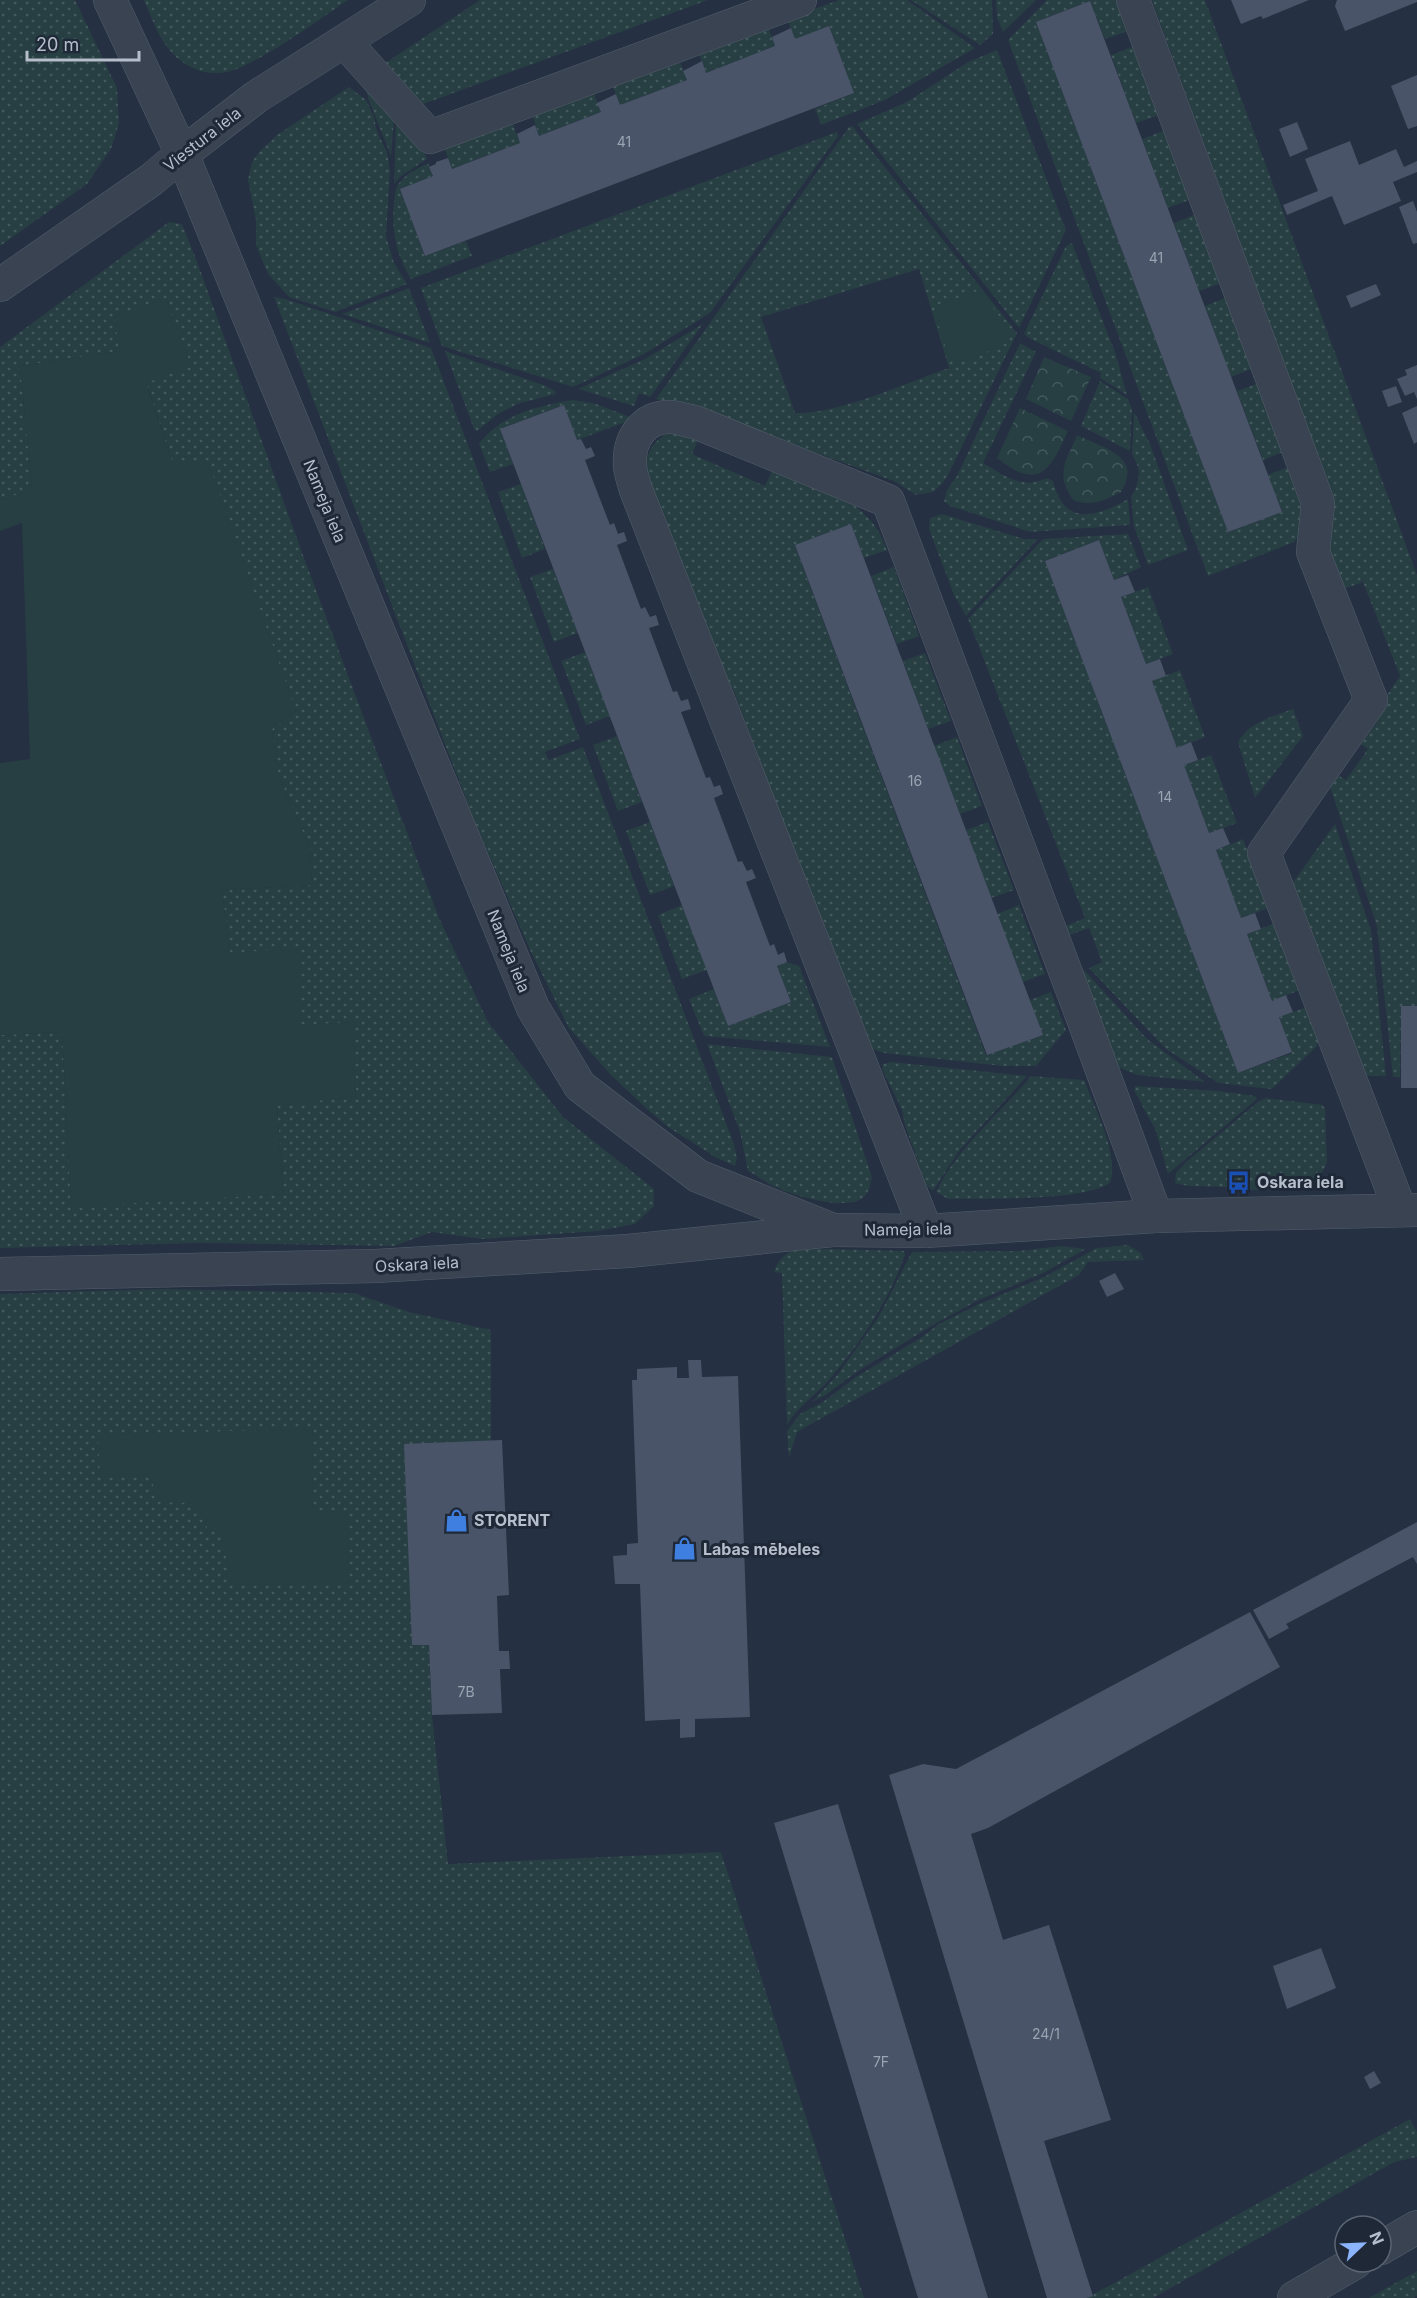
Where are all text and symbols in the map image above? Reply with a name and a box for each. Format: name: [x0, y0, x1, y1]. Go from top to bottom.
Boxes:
scale bar: [27, 24, 140, 62]
text: 20 m: [36, 34, 79, 55]
street label: Viestura iela: [159, 103, 245, 175]
house number: 41: [617, 133, 631, 150]
house number: 41: [1149, 249, 1163, 266]
street label: Nameja iela: [299, 457, 351, 545]
house number: 16: [908, 772, 922, 789]
house number: 14: [1158, 788, 1172, 805]
street label: Nameja iela: [483, 907, 535, 995]
bus stop icon: Oskara iela: [1226, 1169, 1252, 1195]
place label: Oskara iela: [1257, 1172, 1344, 1192]
street label: Nameja iela: [864, 1218, 952, 1240]
street label: Oskara iela: [375, 1252, 459, 1276]
shop icon: STORENT: [443, 1507, 469, 1533]
place label: STORENT: [474, 1510, 550, 1530]
shop icon: Labas mēbeles: [672, 1536, 698, 1562]
place label: Labas mēbeles: [703, 1539, 820, 1559]
house number: 7B: [457, 1683, 475, 1700]
house number: 24/1: [1032, 2025, 1060, 2042]
house number: 7F: [873, 2053, 889, 2070]
north arrow: [1333, 2214, 1393, 2274]
text: N: [1365, 2229, 1388, 2248]

